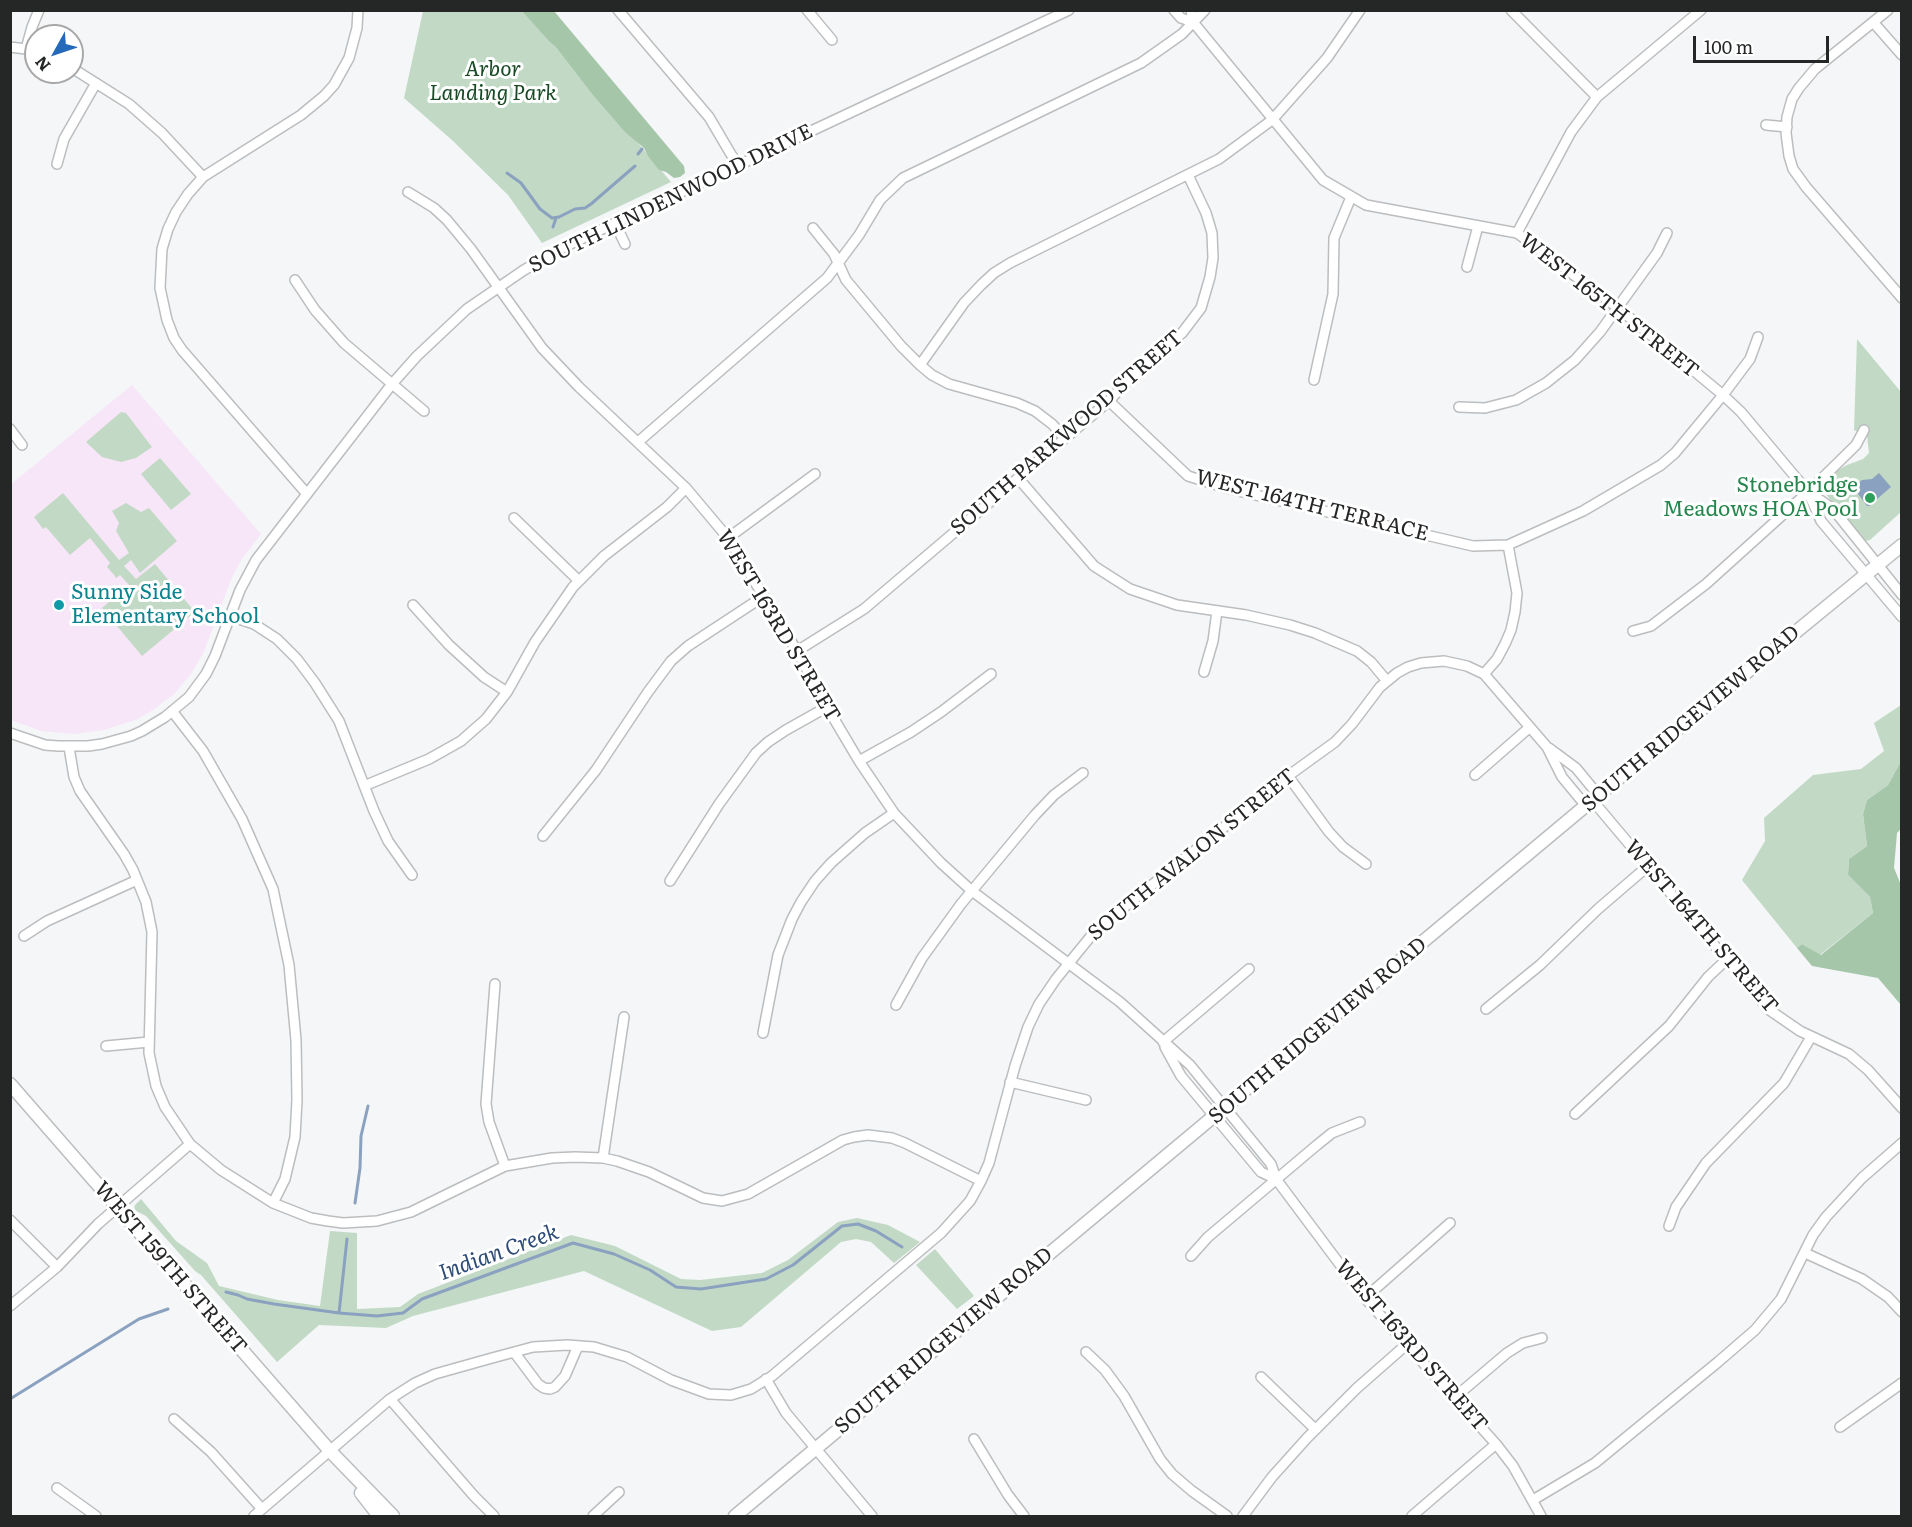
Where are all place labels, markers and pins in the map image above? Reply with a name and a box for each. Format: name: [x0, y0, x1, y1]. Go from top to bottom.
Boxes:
place label: Stonebridge Meadows HOA Pool: [1663, 473, 1858, 523]
marker: Stonebridge Meadows HOA Pool: [1863, 491, 1877, 505]
place label: Sunny Side Elementary School: [71, 580, 260, 630]
marker: Sunny Side Elementary School: [52, 598, 66, 612]

